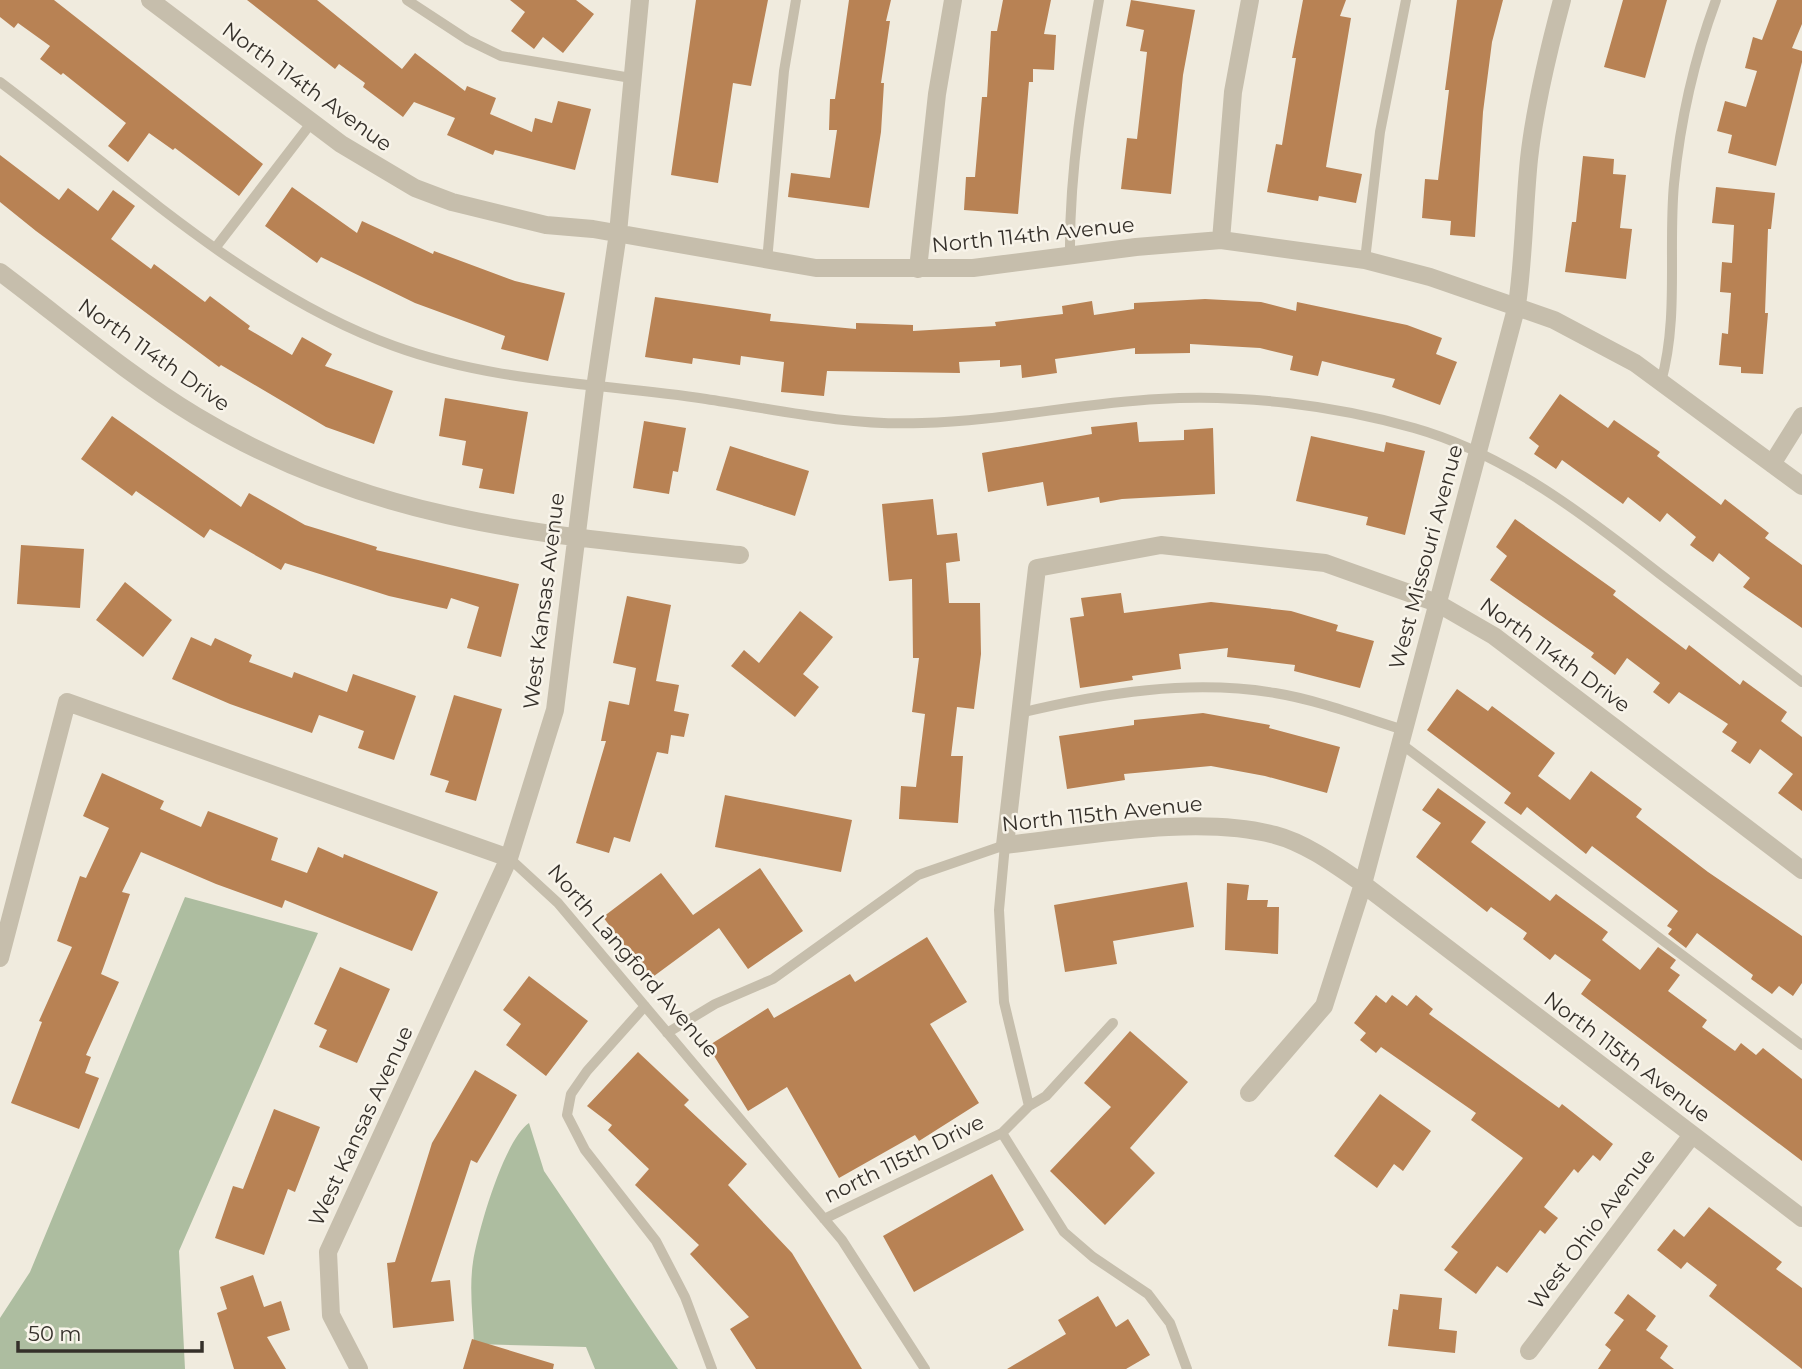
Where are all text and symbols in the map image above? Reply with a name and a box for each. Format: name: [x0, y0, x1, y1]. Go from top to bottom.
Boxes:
street label: North 114th Avenue: [218, 17, 397, 157]
street label: North 114th Avenue: [930, 211, 1136, 258]
street label: North 114th Drive: [74, 293, 235, 416]
street label: West Missouri Avenue: [1384, 442, 1468, 672]
street label: West Kansas Avenue: [518, 491, 569, 711]
street label: North 114th Drive: [1475, 592, 1635, 717]
street label: North 115th Avenue: [1000, 791, 1204, 836]
street label: North Langford Avenue: [543, 859, 724, 1062]
street label: North 115th Avenue: [1539, 986, 1715, 1127]
street label: West Kansas Avenue: [303, 1022, 418, 1230]
street label: north 115th Drive: [820, 1109, 988, 1208]
street label: West Ohio Avenue: [1523, 1143, 1660, 1314]
scale bar: [18, 1310, 201, 1354]
text: 50 m: [28, 1321, 82, 1346]

